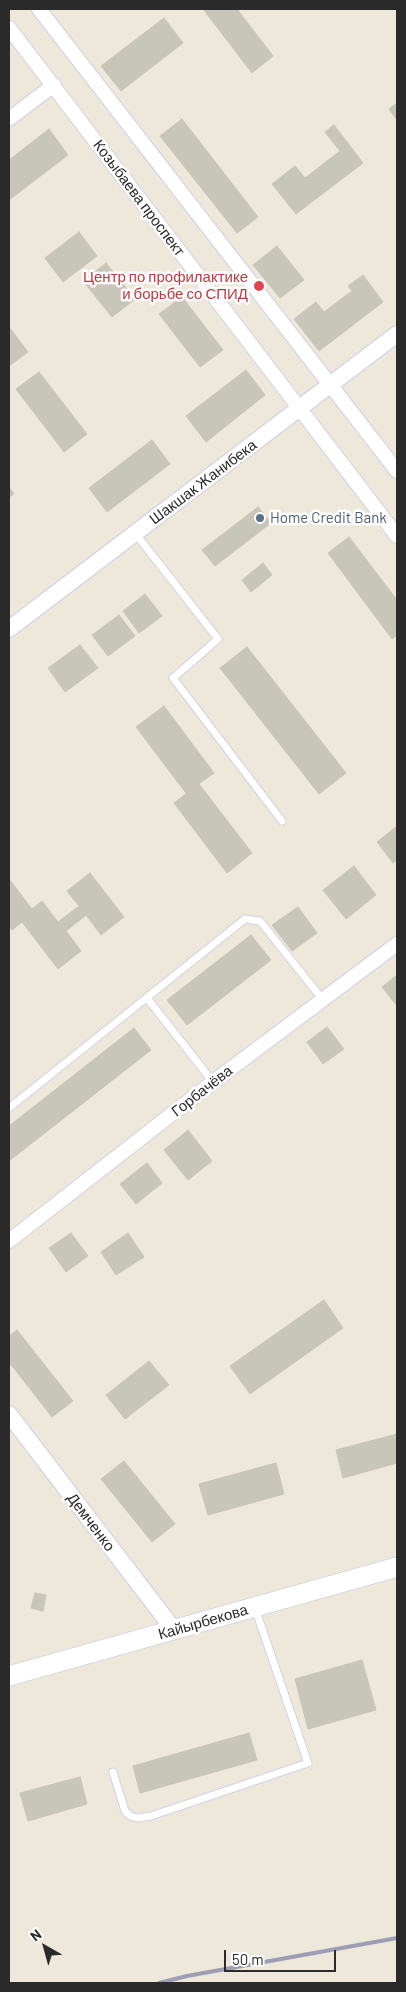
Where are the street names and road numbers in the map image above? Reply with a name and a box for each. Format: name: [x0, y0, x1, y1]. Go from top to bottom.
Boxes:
street label: Козыбаева проспект: [89, 136, 189, 260]
street label: Шакшак Жанибека: [146, 436, 260, 528]
street label: Горбачёва: [168, 1062, 236, 1120]
street label: Демченко: [63, 1489, 119, 1555]
street label: Кайырбекова: [156, 1601, 250, 1643]

